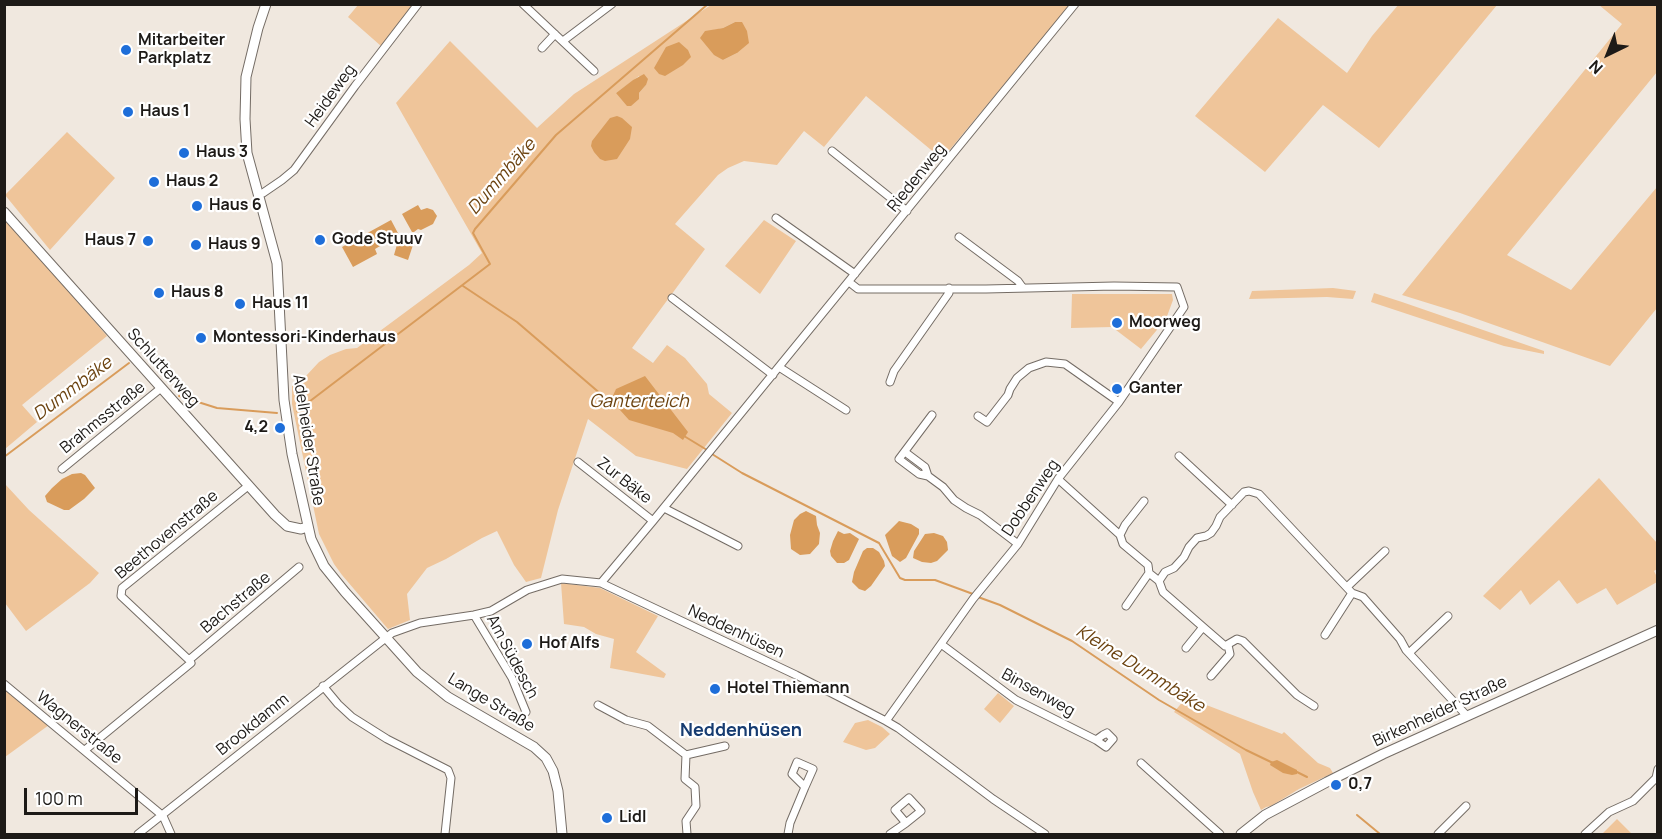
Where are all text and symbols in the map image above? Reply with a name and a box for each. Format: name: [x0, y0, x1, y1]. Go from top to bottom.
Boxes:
north arrow: [1578, 24, 1638, 84]
place label: Mitarbeiter Parkplatz: [138, 31, 225, 69]
marker: Mitarbeiter Parkplatz: [119, 43, 133, 57]
text: N: [1584, 55, 1607, 79]
street label: Heideweg: [302, 61, 360, 131]
place label: Haus 1: [140, 102, 190, 122]
marker: Haus 1: [121, 105, 135, 119]
water label: Dummbäke: [463, 135, 541, 219]
street label: Riedenweg: [884, 140, 950, 216]
place label: Haus 3: [196, 143, 248, 163]
marker: Haus 3: [177, 146, 191, 160]
place label: Haus 2: [166, 172, 218, 192]
marker: Haus 2: [147, 175, 161, 189]
place label: Haus 6: [209, 196, 262, 216]
marker: Haus 6: [190, 199, 204, 213]
place label: Gode Stuuv: [332, 230, 423, 250]
place label: Haus 7: [85, 231, 136, 251]
marker: Gode Stuuv: [313, 233, 327, 247]
marker: Haus 7: [141, 234, 155, 248]
place label: Haus 9: [208, 235, 261, 255]
marker: Haus 9: [189, 238, 203, 252]
place label: Haus 8: [171, 283, 223, 303]
marker: Haus 8: [152, 286, 166, 300]
place label: Haus 11: [252, 294, 309, 314]
marker: Haus 11: [233, 297, 247, 311]
place label: Moorweg: [1129, 313, 1201, 333]
marker: Moorweg: [1110, 316, 1124, 330]
street label: Schlutterweg: [123, 325, 203, 411]
place label: Montessori-Kinderhaus: [213, 328, 396, 348]
marker: Montessori-Kinderhaus: [194, 331, 208, 345]
water label: Dummbäke: [29, 352, 117, 426]
street label: Adelheider Straße: [288, 373, 328, 507]
street label: Brahmsstraße: [57, 378, 149, 458]
place label: Ganter: [1129, 379, 1182, 399]
marker: Ganter: [1110, 382, 1124, 396]
water label: Ganterteich: [589, 391, 689, 413]
place label: 4,2: [244, 418, 268, 438]
marker: 4,2: [273, 421, 287, 435]
street label: Zur Bäke: [593, 454, 655, 508]
street label: Dobbenweg: [998, 456, 1064, 540]
street label: Beethovenstraße: [112, 486, 222, 584]
street label: Bachstraße: [197, 568, 275, 638]
street label: Neddenhüsen: [685, 601, 787, 663]
street label: Am Südesch: [482, 612, 542, 702]
water label: Kleine Dummbäke: [1072, 621, 1208, 717]
place label: Hof Alfs: [539, 634, 600, 654]
marker: Hof Alfs: [520, 637, 534, 651]
street label: Binsenweg: [998, 665, 1078, 721]
street label: Lange Straße: [444, 670, 538, 736]
street label: Birkenheider Straße: [1370, 673, 1510, 751]
place label: Hotel Thiemann: [727, 679, 849, 699]
marker: Hotel Thiemann: [708, 682, 722, 696]
street label: Wagnerstraße: [32, 688, 126, 768]
street label: Brookdamm: [213, 690, 293, 760]
district label: Neddenhüsen: [680, 720, 802, 742]
place label: 0,7: [1348, 775, 1372, 795]
scale bar: [27, 776, 141, 814]
marker: 0,7: [1329, 778, 1343, 792]
text: 100 m: [35, 786, 83, 810]
place label: Lidl: [619, 808, 646, 828]
marker: Lidl: [600, 811, 614, 825]

